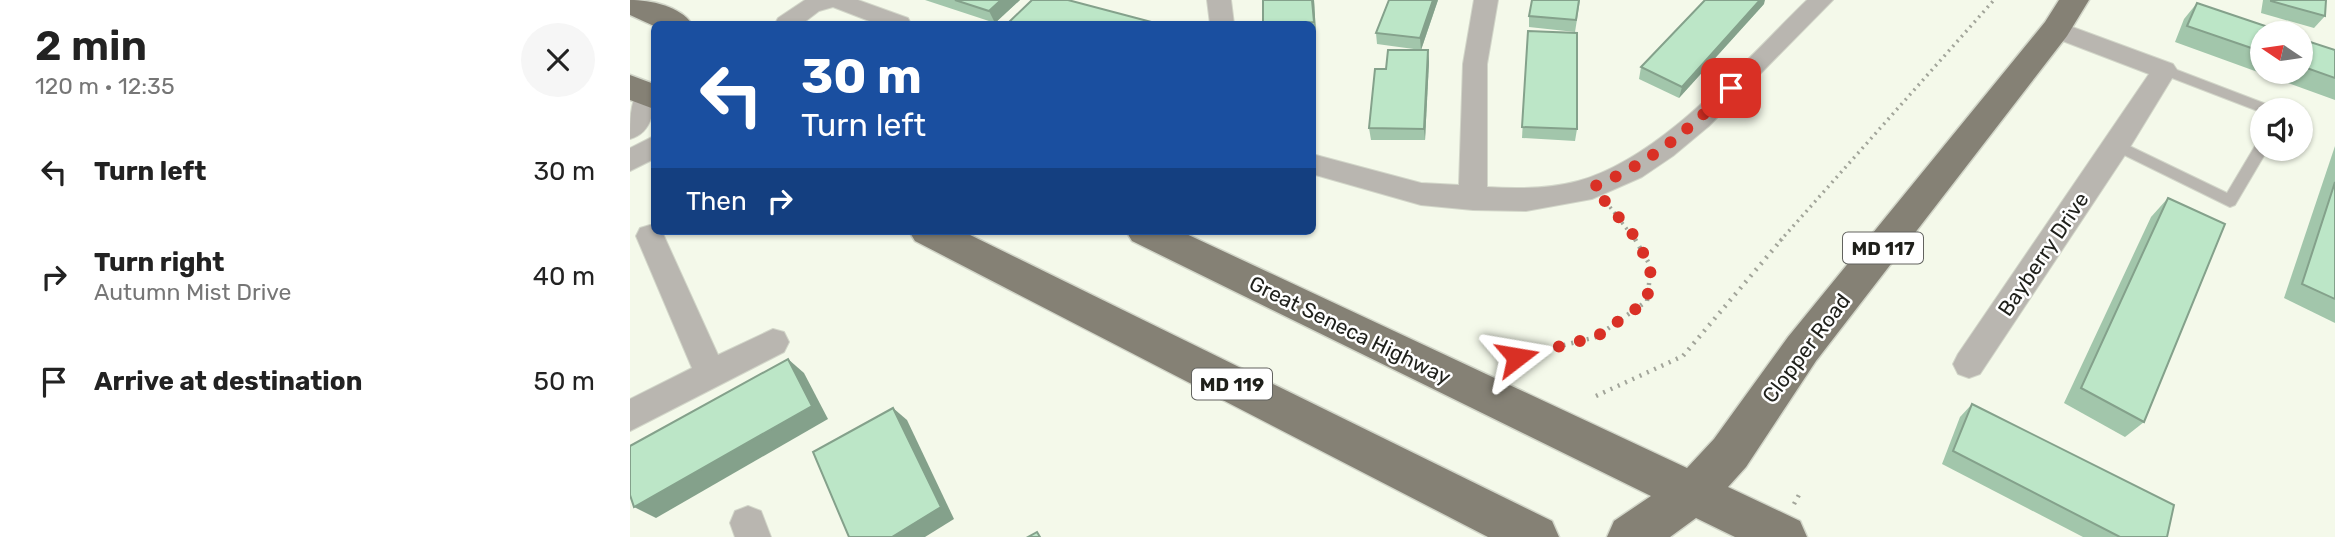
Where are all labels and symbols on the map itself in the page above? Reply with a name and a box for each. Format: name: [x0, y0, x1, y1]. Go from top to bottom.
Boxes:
north arrow: [2250, 21, 2314, 84]
pin: [1701, 58, 1761, 118]
street label: Bayberry Drive: [1992, 187, 2094, 321]
road number: MD 117: [1843, 232, 1923, 264]
street label: Great Seneca Highway: [1245, 270, 1455, 390]
street label: Clopper Road: [1757, 288, 1855, 408]
position arrow: [1480, 320, 1554, 394]
road number: MD 119: [1192, 368, 1272, 400]

